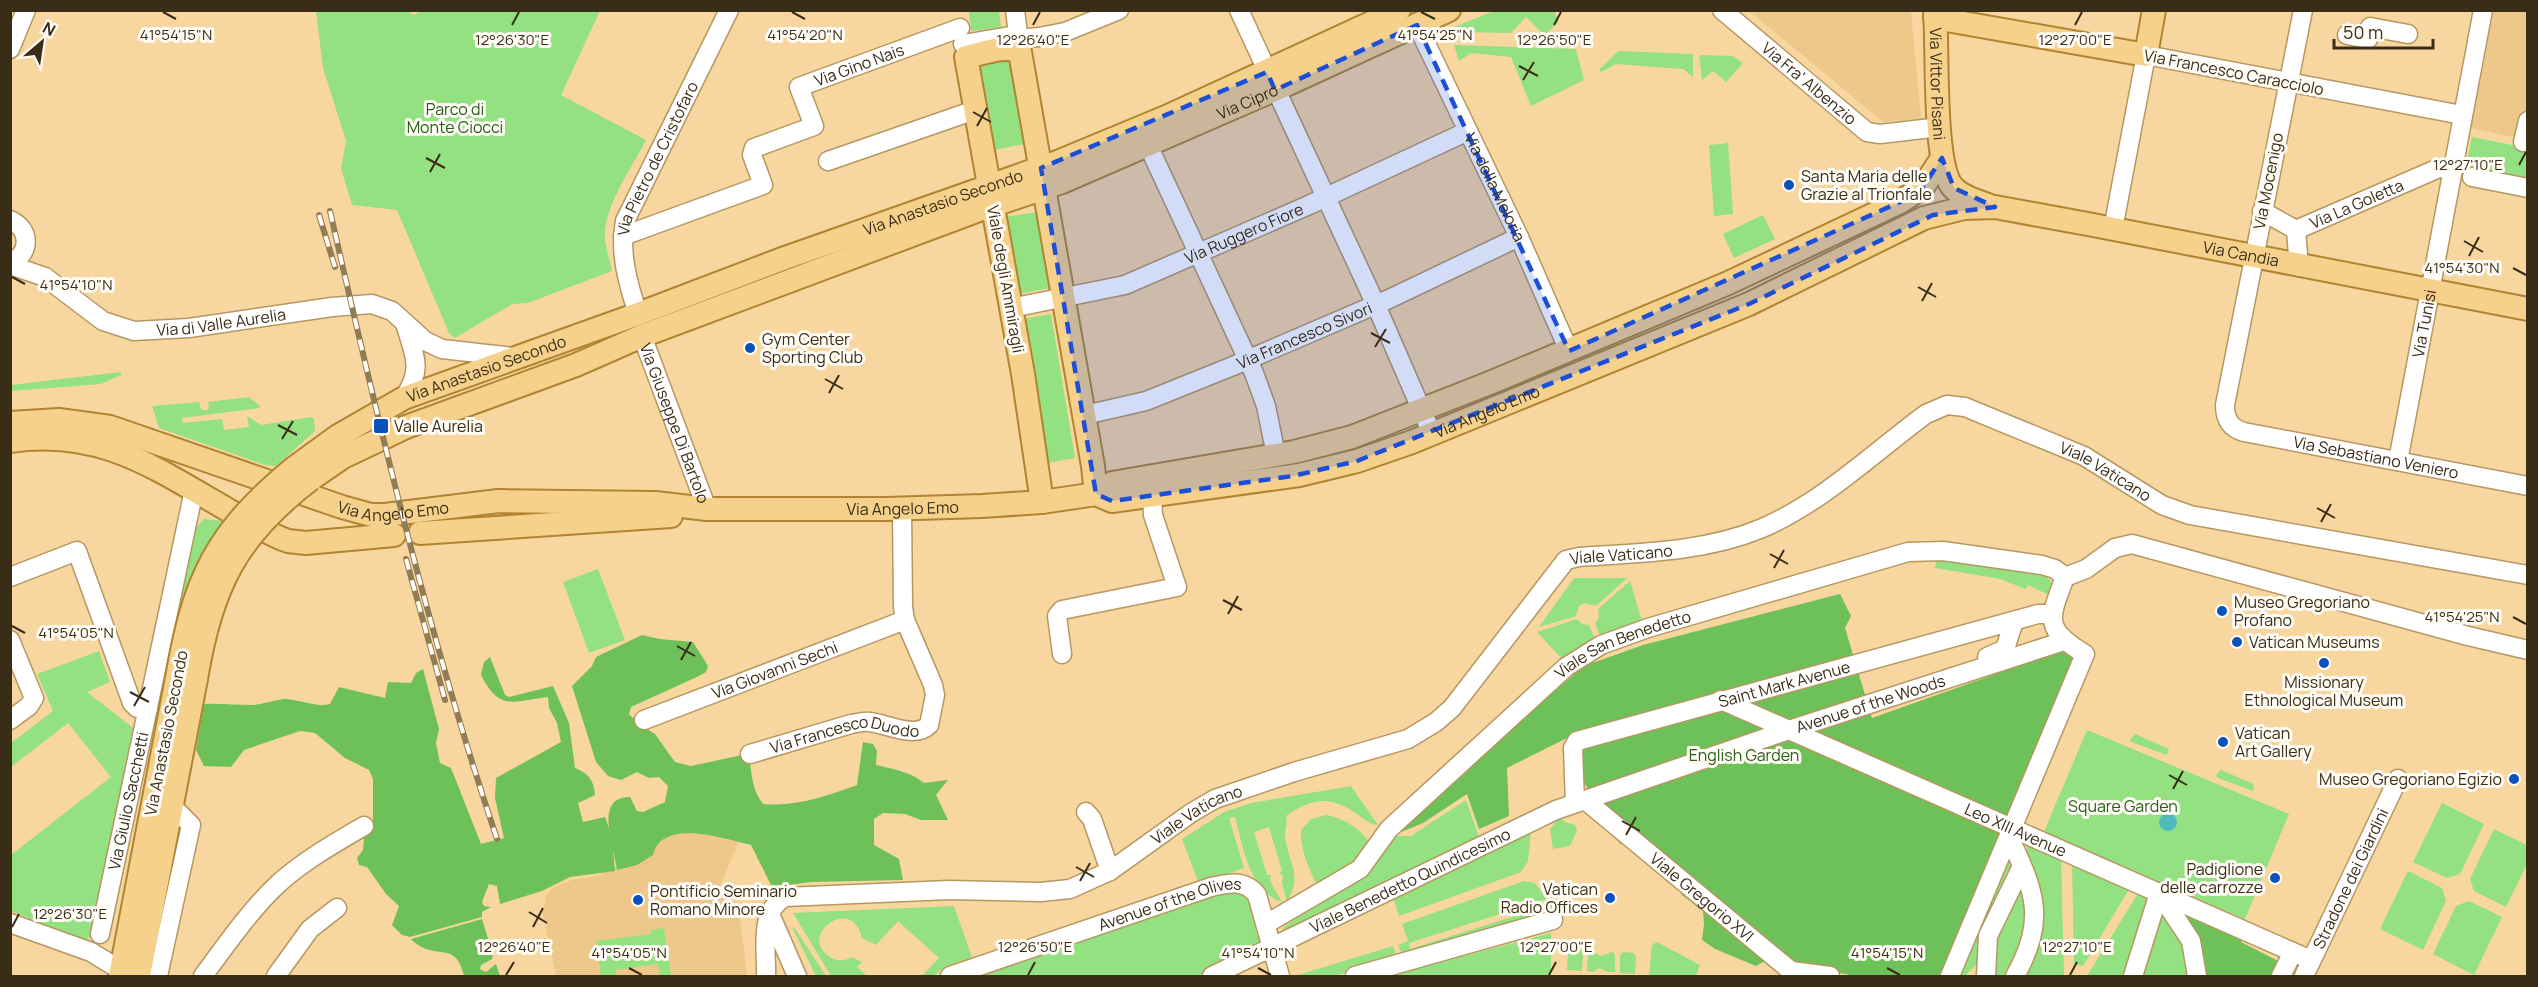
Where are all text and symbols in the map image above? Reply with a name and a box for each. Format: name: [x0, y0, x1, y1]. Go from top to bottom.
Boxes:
north arrow: [12, 12, 72, 72]
scale bar: [2334, 12, 2433, 50]
text: N: [39, 16, 60, 41]
text: 50 m: [2343, 20, 2383, 44]
text: 41°54'15"N: [140, 24, 212, 45]
text: 41°54'20"N: [767, 24, 843, 45]
text: 41°54'25"N: [1397, 24, 1473, 45]
street label: Via Vittor Pisani: [1925, 27, 1951, 141]
text: 12°26'30"E: [475, 29, 549, 50]
text: 12°26'40"E: [997, 29, 1069, 50]
text: 12°26'50"E: [1517, 29, 1591, 50]
text: 12°27'00"E: [2038, 29, 2112, 50]
street label: Via Fra' Albenzio: [1757, 37, 1861, 130]
street label: Via Gino Nais: [811, 38, 907, 92]
street label: Via Francesco Caracciolo: [2142, 44, 2326, 100]
street label: Via Pietro de Cristofaro: [612, 77, 703, 236]
street label: Via Cipro: [1213, 79, 1281, 125]
park label: Parco di Monte Ciocci: [407, 98, 503, 138]
street label: Via della Meloria: [1460, 129, 1531, 245]
street label: Via Mocenigo: [2248, 131, 2288, 231]
text: 12°27'10"E: [2433, 154, 2503, 175]
street label: Via Anastasio Secondo: [860, 164, 1026, 241]
place label: Santa Maria delle Grazie al Trionfale: [1801, 165, 1932, 205]
street label: Via La Goletta: [2306, 174, 2407, 234]
marker: Santa Maria delle Grazie al Trionfale: [1782, 178, 1796, 192]
street label: Via Ruggero Fiore: [1181, 198, 1307, 269]
street label: Viale degli Ammiragli: [982, 203, 1030, 355]
street label: Via Candia: [2201, 235, 2281, 272]
text: 41°54'30"N: [2424, 257, 2500, 278]
text: 41°54'10"N: [40, 274, 112, 295]
street label: Via Tunisi: [2407, 288, 2441, 359]
street label: Via Francesco Sivori: [1233, 297, 1375, 374]
street label: Via di Valle Aurelia: [156, 303, 287, 341]
place label: Gym Center Sporting Club: [762, 328, 863, 368]
street label: Via Anastasio Secondo: [404, 330, 569, 407]
street label: Via Giuseppe Di Bartolo: [635, 340, 715, 506]
marker: Gym Center Sporting Club: [743, 341, 757, 355]
street label: Via Angelo Emo: [1431, 380, 1543, 443]
place label: Valle Aurelia: [394, 415, 483, 437]
marker: Valle Aurelia: [372, 417, 390, 435]
street label: Via Sebastiano Veniero: [2292, 431, 2461, 484]
street label: Viale Vaticano: [2056, 436, 2156, 507]
street label: Via Angelo Emo: [335, 495, 450, 526]
street label: Via Angelo Emo: [847, 496, 959, 520]
street label: Viale Vaticano: [1568, 539, 1674, 570]
place label: Museo Gregoriano Profano: [2234, 591, 2370, 631]
marker: Museo Gregoriano Profano: [2215, 604, 2229, 618]
street label: Viale San Benedetto: [1550, 605, 1694, 683]
text: 41°54'25"N: [2424, 606, 2500, 627]
text: 41°54'05"N: [38, 622, 114, 643]
place label: Vatican Museums: [2249, 631, 2380, 653]
marker: Vatican Museums: [2230, 635, 2244, 649]
street label: Via Giovanni Sechi: [709, 636, 841, 704]
street label: Via Anastasio Secondo: [139, 649, 193, 817]
street label: Saint Mark Avenue: [1716, 655, 1853, 713]
marker: Missionary Ethnological Museum: [2317, 656, 2331, 670]
street label: Avenue of the Woods: [1793, 669, 1948, 738]
place label: Missionary Ethnological Museum: [2245, 671, 2403, 711]
street label: Via Francesco Duodo: [767, 710, 920, 758]
place label: Vatican Art Gallery: [2235, 722, 2312, 762]
street label: Via Giulio Sacchetti: [103, 730, 153, 872]
marker: Vatican Art Gallery: [2216, 735, 2230, 749]
park label: English Garden: [1689, 744, 1799, 766]
place label: Museo Gregoriano Egizio: [2319, 768, 2502, 790]
marker: Museo Gregoriano Egizio: [2507, 772, 2521, 786]
street label: Viale Vaticano: [1146, 779, 1245, 849]
park label: Square Garden: [2068, 795, 2178, 817]
street label: Leo XIII Avenue: [1961, 798, 2070, 862]
street label: Stradone dei Giardini: [2308, 805, 2393, 953]
street label: Viale Benedetto Quindicesimo: [1306, 823, 1514, 938]
street label: Viale Gregorio XVI: [1645, 847, 1759, 947]
place label: Padiglione delle carrozze: [2160, 858, 2263, 898]
marker: Padiglione delle carrozze: [2268, 871, 2282, 885]
street label: Avenue of the Olives: [1095, 872, 1243, 936]
place label: Vatican Radio Offices: [1501, 878, 1598, 918]
place label: Pontificio Seminario Romano Minore: [650, 880, 797, 920]
marker: Vatican Radio Offices: [1603, 891, 1617, 905]
marker: Pontificio Seminario Romano Minore: [631, 893, 645, 907]
text: 12°26'30"E: [33, 903, 107, 924]
text: 12°26'40"E: [478, 936, 550, 957]
text: 12°26'50"E: [998, 936, 1072, 957]
text: 12°27'00"E: [1519, 936, 1593, 957]
text: 12°27'10"E: [2042, 936, 2112, 957]
text: 41°54'05"N: [591, 942, 667, 963]
text: 41°54'10"N: [1222, 942, 1294, 963]
text: 41°54'15"N: [1851, 942, 1923, 963]

